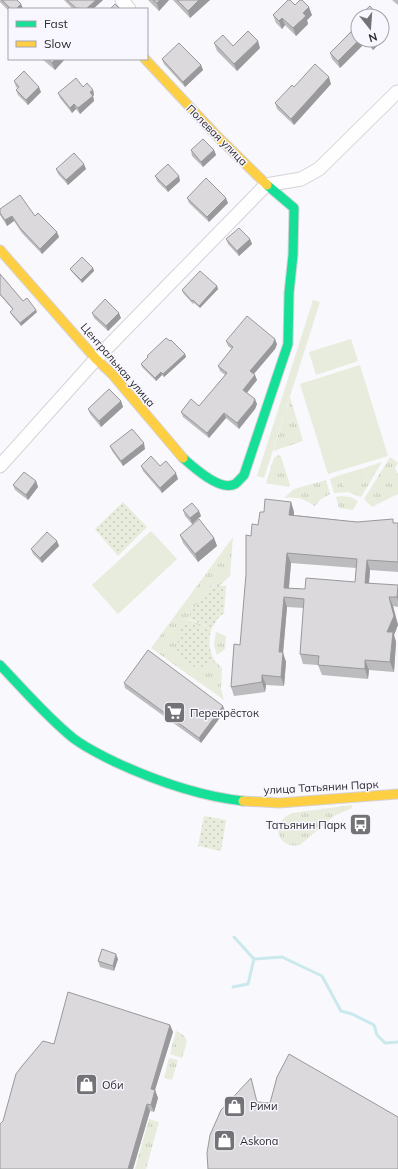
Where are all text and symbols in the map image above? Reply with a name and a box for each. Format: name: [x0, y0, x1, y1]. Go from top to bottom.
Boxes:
legend: [8, 8, 148, 60]
north arrow: [350, 8, 390, 48]
text: Fast: [44, 16, 68, 31]
text: N: [367, 30, 379, 45]
text: Slow: [44, 36, 72, 51]
street label: Полевая улица: [183, 101, 251, 169]
street label: Центральная улица: [78, 320, 158, 410]
supermarket icon: Перекрёсток: [161, 700, 187, 726]
place label: Перекрёсток: [190, 706, 259, 720]
street label: улица Татьянин Парк: [263, 777, 379, 797]
bus stop icon: Татьянин Парк: [348, 812, 374, 838]
place label: Татьянин Парк: [266, 818, 346, 832]
shop icon: Оби: [74, 1072, 100, 1098]
place label: Оби: [102, 1078, 123, 1092]
shop icon: Рими: [221, 1093, 247, 1119]
place label: Рими: [250, 1099, 278, 1113]
shop icon: Askona: [211, 1128, 237, 1154]
place label: Askona: [240, 1134, 278, 1148]

